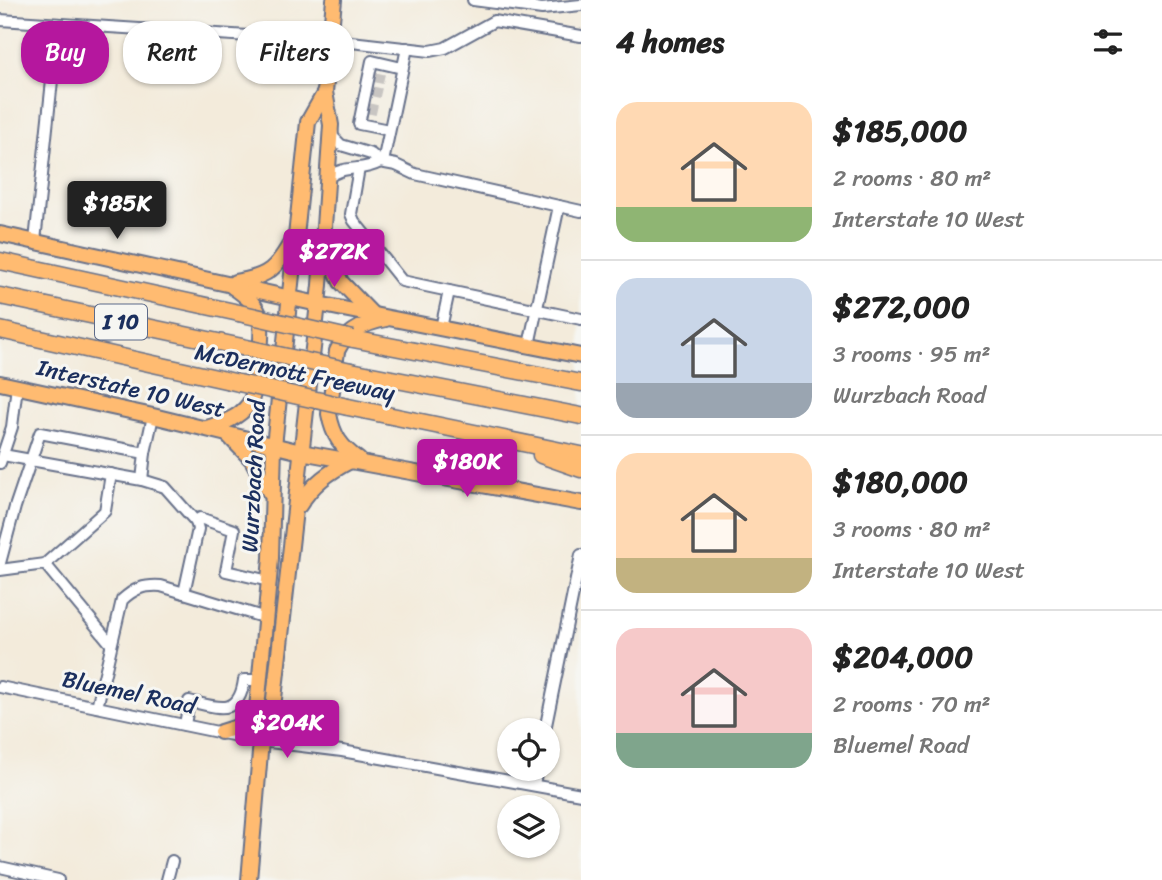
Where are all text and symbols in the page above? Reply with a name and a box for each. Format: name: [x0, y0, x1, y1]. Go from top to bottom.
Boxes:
text: 4 homes: [616, 15, 724, 69]
chip: Buy: [21, 21, 109, 84]
chip: Rent: [123, 21, 222, 84]
chip: Filters: [236, 21, 354, 84]
icon: filters: [1089, 23, 1127, 61]
text: $185,000: [833, 104, 967, 158]
icon: home: [672, 130, 756, 214]
text: 2 rooms · 80 m²: [833, 158, 991, 199]
pin: $185K: [68, 182, 166, 241]
text: $185K: [83, 183, 151, 224]
text: Interstate 10 West: [833, 199, 1025, 240]
pin: $272K: [285, 230, 383, 289]
text: $272K: [299, 231, 369, 272]
text: $272,000: [833, 280, 970, 334]
road number: I 10: [95, 304, 147, 340]
icon: home: [672, 306, 756, 390]
street label: McDermott Freeway: [191, 331, 399, 414]
text: 3 rooms · 95 m²: [833, 334, 990, 375]
street label: Interstate 10 West: [32, 347, 229, 430]
text: Wurzbach Road: [833, 375, 986, 416]
street label: Wurzbach Road: [229, 397, 278, 553]
pin: $180K: [418, 440, 516, 499]
text: $180K: [433, 441, 501, 482]
text: $180,000: [833, 455, 968, 509]
icon: home: [672, 481, 756, 565]
text: 3 rooms · 80 m²: [833, 509, 991, 550]
text: Interstate 10 West: [833, 550, 1025, 591]
text: $204,000: [833, 630, 973, 684]
icon: home: [672, 656, 756, 740]
street label: Bluemel Road: [58, 658, 201, 727]
text: 2 rooms · 70 m²: [833, 684, 991, 725]
pin: $204K: [238, 700, 336, 760]
text: $204K: [251, 702, 323, 743]
map controls: [497, 718, 560, 858]
button: locate: [497, 718, 560, 781]
text: Bluemel Road: [833, 725, 969, 766]
button: layers: [497, 795, 560, 858]

